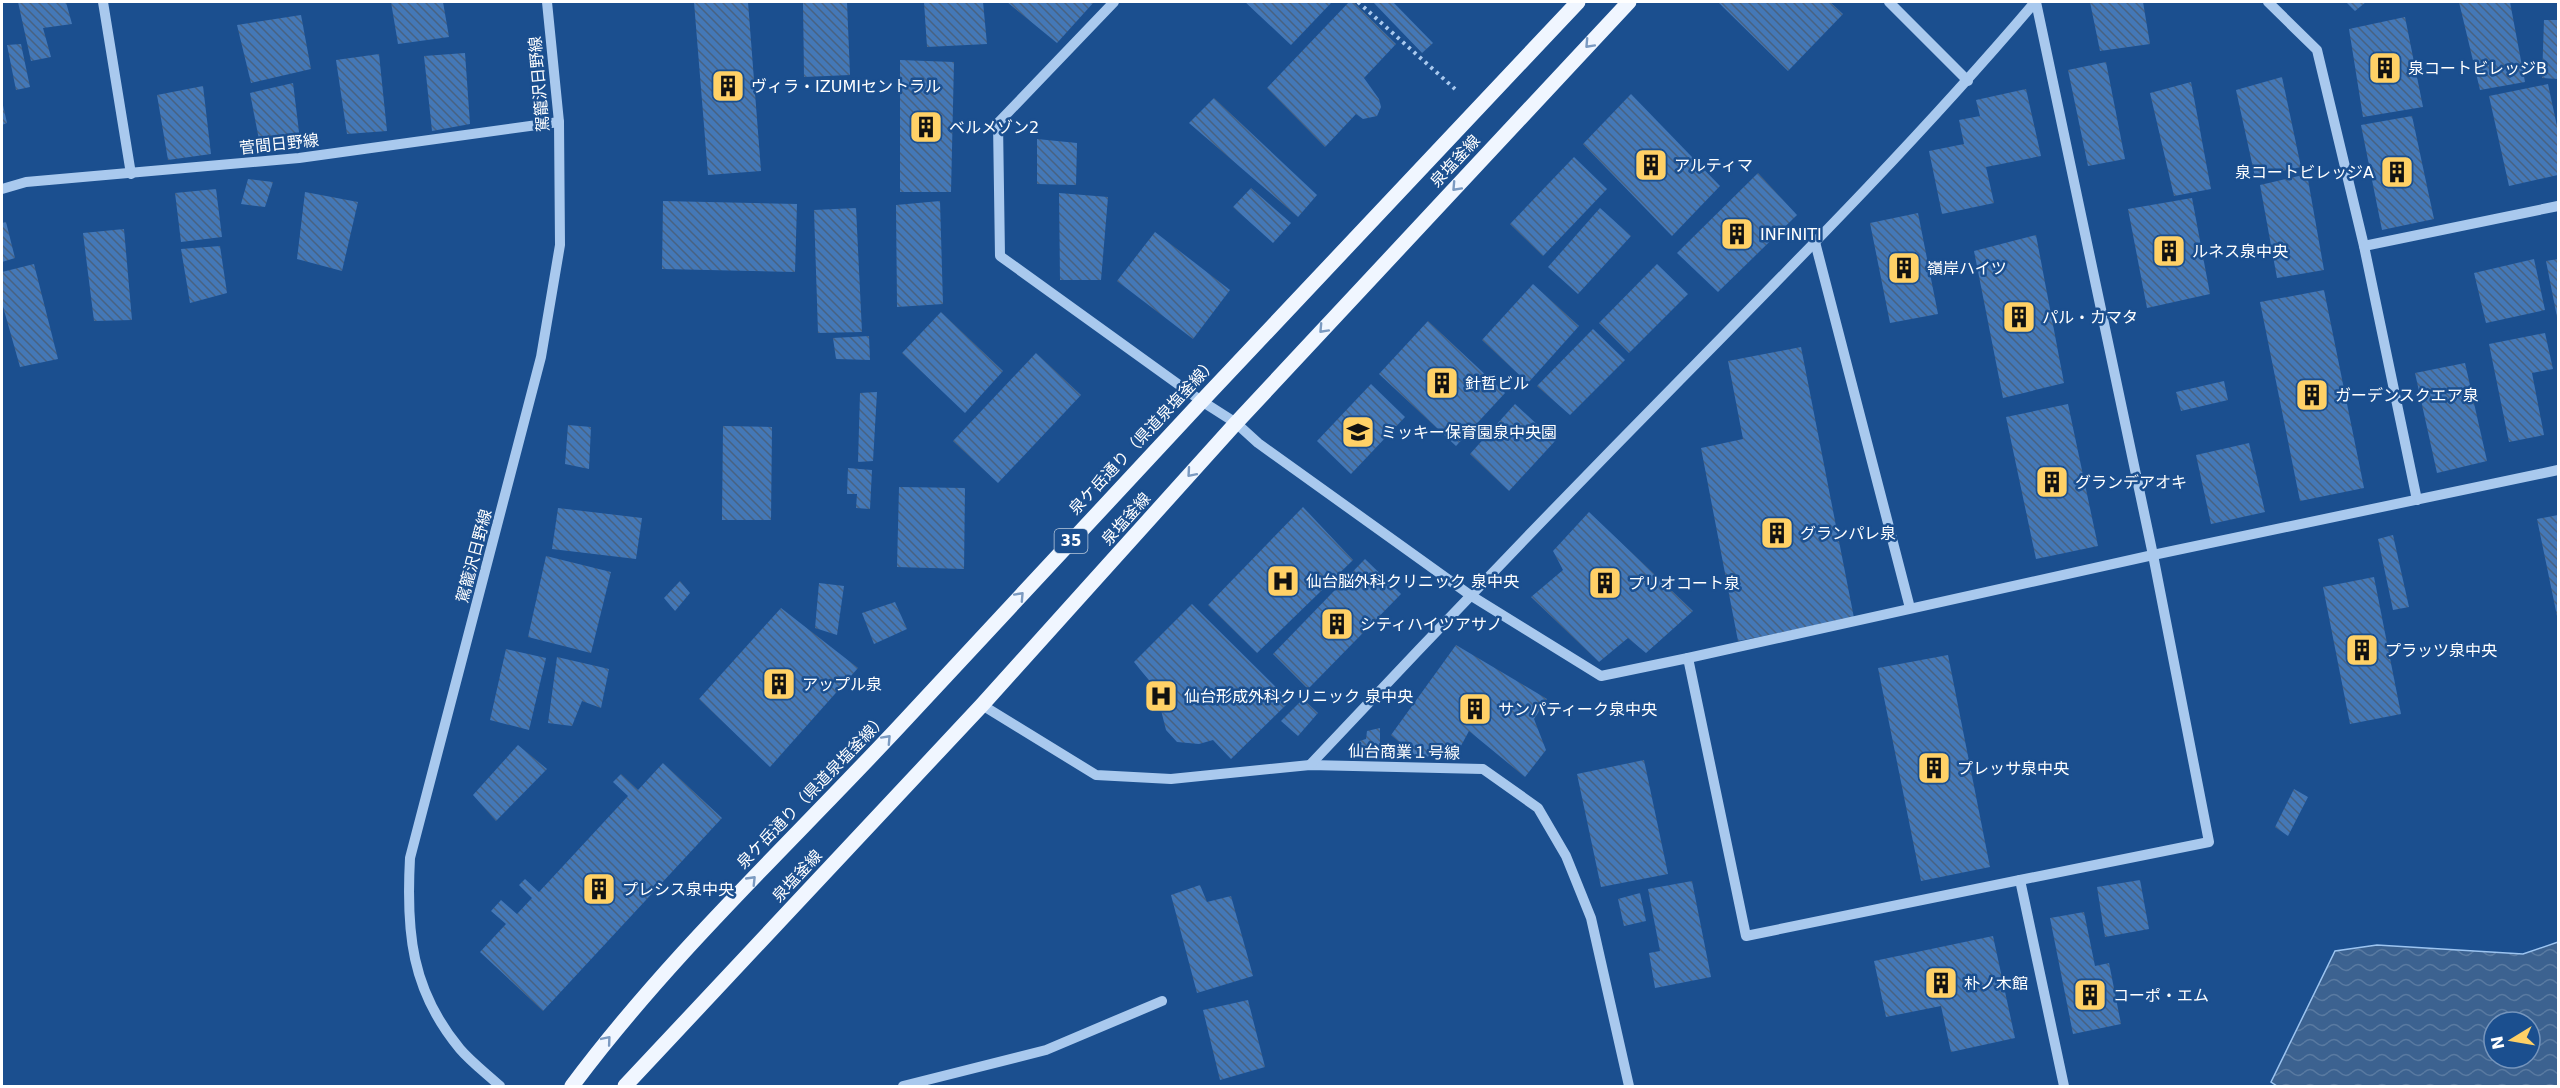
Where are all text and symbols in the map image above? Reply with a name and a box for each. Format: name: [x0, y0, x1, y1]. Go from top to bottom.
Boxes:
street label: 駕籠沢日野線: [525, 35, 553, 133]
one-way arrow: [1585, 38, 1596, 48]
building icon: 泉コートビレッジB: [2367, 50, 2403, 86]
place label: 泉コートビレッジB: [2408, 59, 2547, 78]
building icon: ヴィラ・IZUMIセントラル: [710, 68, 746, 104]
place label: ヴィラ・IZUMIセントラル: [751, 77, 941, 96]
building icon: ベルメゾン2: [908, 109, 944, 145]
place label: ベルメゾン2: [949, 118, 1039, 137]
street label: 菅間日野線: [238, 130, 320, 158]
street label: 泉塩釜線: [1426, 131, 1484, 191]
building icon: アルティマ: [1633, 147, 1669, 183]
building icon: 泉コートビレッジA: [2379, 154, 2415, 190]
place label: アルティマ: [1674, 156, 1753, 175]
place label: 泉コートビレッジA: [2235, 163, 2374, 182]
one-way arrow: [1452, 180, 1463, 190]
building icon: INFINITI: [1719, 216, 1755, 252]
place label: INFINITI: [1760, 225, 1822, 244]
building icon: ルネス泉中央: [2151, 233, 2187, 269]
place label: ルネス泉中央: [2192, 242, 2288, 261]
building icon: 嶺岸ハイツ: [1886, 250, 1922, 286]
place label: 嶺岸ハイツ: [1927, 259, 2007, 278]
building icon: パル・カマタ: [2001, 299, 2037, 335]
place label: パル・カマタ: [2042, 308, 2138, 327]
one-way arrow: [1319, 323, 1330, 333]
street label: 泉ケ岳通り（県道泉塩釜線）: [1065, 353, 1221, 519]
building icon: 針哲ビル: [1424, 365, 1460, 401]
place label: 針哲ビル: [1465, 374, 1529, 393]
building icon: ガーデンスクエア泉: [2294, 377, 2330, 413]
place label: ガーデンスクエア泉: [2335, 386, 2479, 405]
school or university icon: ミッキー保育園泉中央園: [1340, 414, 1376, 450]
place label: ミッキー保育園泉中央園: [1381, 423, 1557, 442]
building icon: グランデアオキ: [2034, 464, 2070, 500]
one-way arrow: [1188, 466, 1199, 477]
place label: グランデアオキ: [2075, 473, 2187, 492]
street label: 泉塩釜線: [1097, 489, 1155, 549]
street label: 駕籠沢日野線: [452, 507, 496, 605]
building icon: グランパレ泉: [1759, 515, 1795, 551]
place label: グランパレ泉: [1800, 524, 1896, 543]
road number: 35: [1054, 529, 1088, 553]
hospital icon: 仙台脳外科クリニック 泉中央: [1265, 563, 1301, 599]
building icon: プリオコート泉: [1587, 565, 1623, 601]
place label: 仙台脳外科クリニック 泉中央: [1306, 572, 1519, 591]
place label: プリオコート泉: [1628, 574, 1740, 593]
one-way arrow: [1012, 592, 1023, 603]
building icon: シティハイツアサノ: [1319, 606, 1355, 642]
place label: シティハイツアサノ: [1360, 615, 1502, 634]
building icon: プラッツ泉中央: [2344, 632, 2380, 668]
place label: プラッツ泉中央: [2385, 641, 2497, 660]
building icon: アップル泉: [761, 666, 797, 702]
place label: アップル泉: [802, 675, 882, 694]
hospital icon: 仙台形成外科クリニック 泉中央: [1143, 678, 1179, 714]
place label: 仙台形成外科クリニック 泉中央: [1184, 687, 1413, 706]
building icon: サンパティーク泉中央: [1457, 691, 1493, 727]
place label: サンパティーク泉中央: [1498, 700, 1657, 719]
street label: 泉ケ岳通り（県道泉塩釜線）: [733, 710, 891, 872]
one-way arrow: [880, 735, 891, 746]
street label: 仙台商業１号線: [1348, 742, 1460, 762]
building icon: プレッサ泉中央: [1916, 750, 1952, 786]
place label: プレッサ泉中央: [1957, 759, 2069, 778]
street label: 泉塩釜線: [768, 846, 826, 906]
building icon: プレシス泉中央: [581, 871, 617, 907]
one-way arrow: [745, 876, 756, 887]
place label: プレシス泉中央: [622, 880, 734, 899]
building icon: 朴ノ木館: [1923, 965, 1959, 1001]
place label: 朴ノ木館: [1964, 974, 2028, 993]
building icon: コーポ・エム: [2072, 977, 2108, 1013]
place label: コーポ・エム: [2113, 986, 2209, 1005]
north arrow: [2482, 1010, 2542, 1070]
text: N: [2487, 1034, 2508, 1051]
one-way arrow: [600, 1036, 611, 1047]

